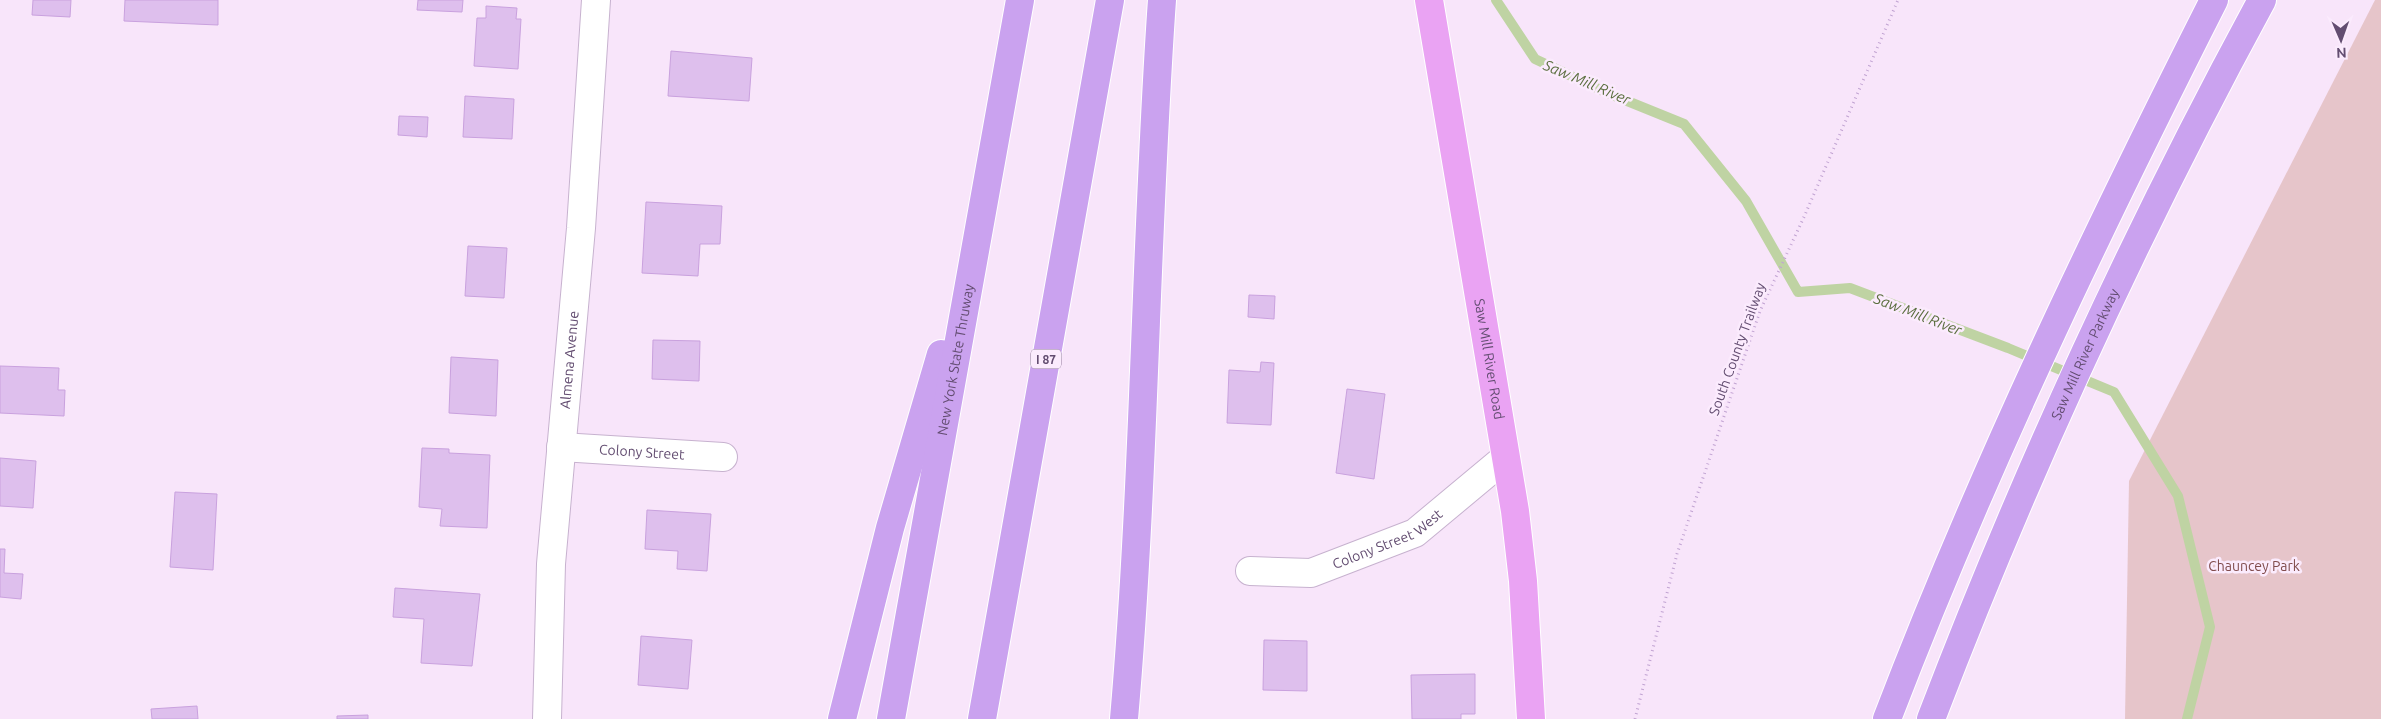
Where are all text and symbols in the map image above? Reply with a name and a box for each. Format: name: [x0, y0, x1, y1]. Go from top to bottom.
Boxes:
north arrow: [2316, 15, 2366, 65]
text: N: [2336, 45, 2347, 61]
water label: Saw Mill River: [1540, 56, 1634, 108]
street label: South County Trailway: [1706, 280, 1769, 418]
street label: New York State Thruway: [934, 283, 977, 437]
street label: Saw Mill River Parkway: [2048, 286, 2122, 422]
water label: Saw Mill River: [1871, 289, 1965, 339]
street label: Saw Mill River Road: [1471, 297, 1507, 421]
street label: Almena Avenue: [557, 310, 582, 409]
road number: I 87: [1031, 349, 1061, 368]
street label: Colony Street: [599, 441, 686, 463]
street label: Colony Street West: [1330, 505, 1446, 572]
park label: Chauncey Park: [2208, 558, 2300, 574]

